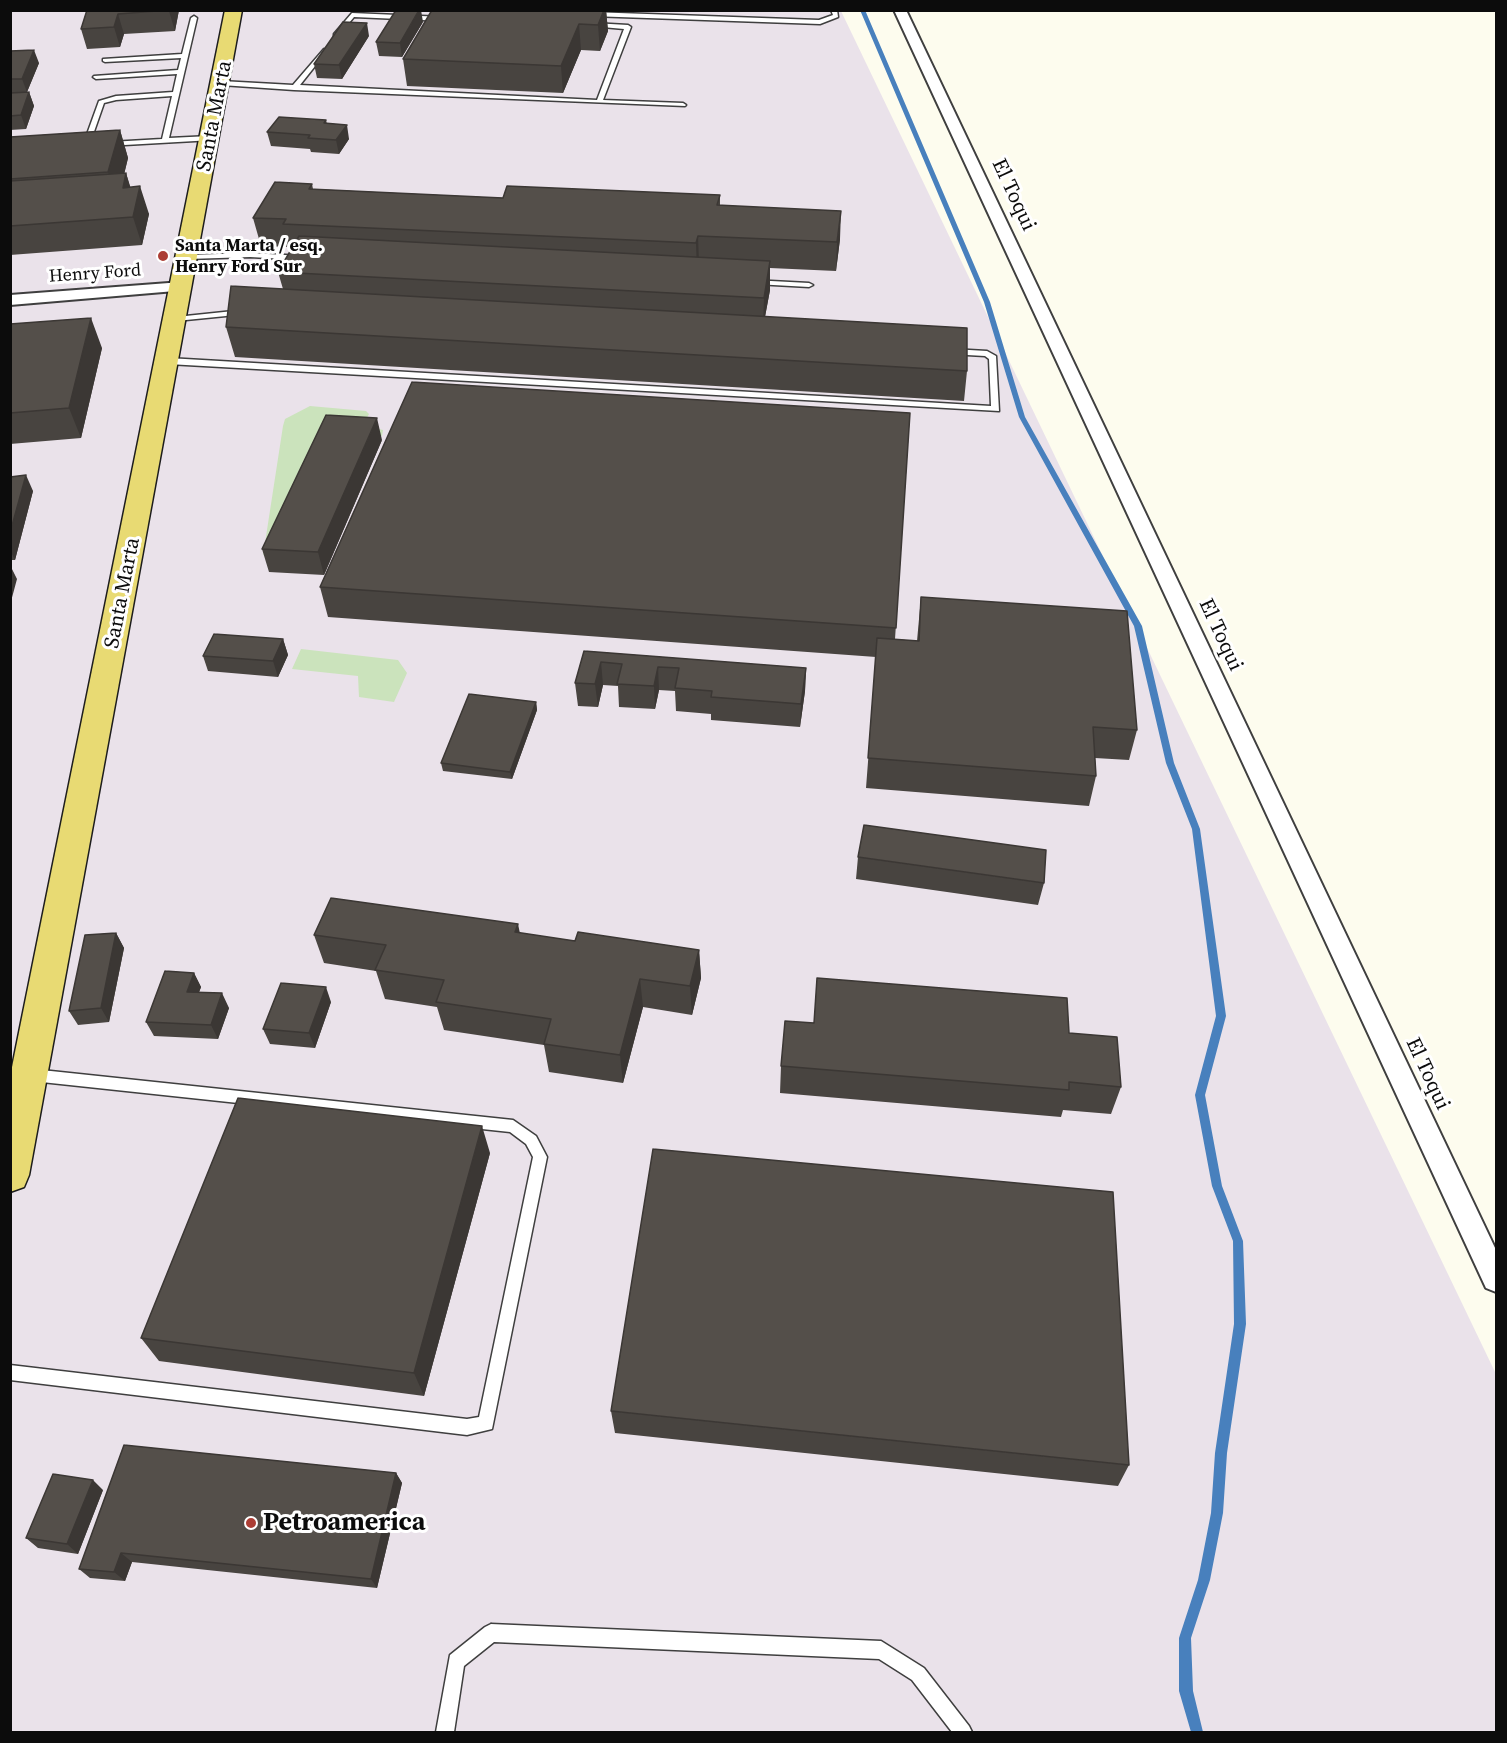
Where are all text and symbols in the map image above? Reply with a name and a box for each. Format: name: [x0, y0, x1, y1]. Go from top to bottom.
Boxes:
street label: Santa Marta: [192, 58, 238, 174]
street label: El Toqui: [985, 155, 1041, 235]
place label: Santa Marta / esq. Henry Ford Sur: [175, 235, 323, 278]
marker: Santa Marta / esq. Henry Ford Sur: [156, 249, 170, 263]
street label: Henry Ford: [48, 260, 142, 288]
street label: Santa Marta: [100, 535, 146, 651]
street label: El Toqui: [1192, 595, 1248, 675]
street label: El Toqui: [1399, 1034, 1455, 1114]
place label: Petroamerica: [263, 1507, 426, 1539]
marker: Petroamerica: [244, 1516, 258, 1530]

